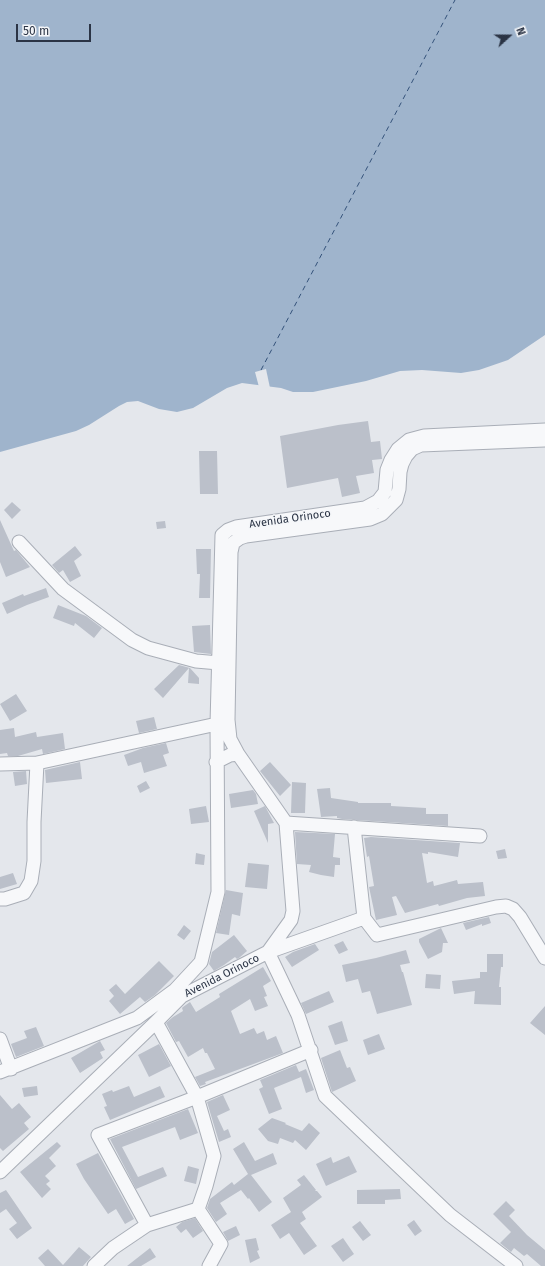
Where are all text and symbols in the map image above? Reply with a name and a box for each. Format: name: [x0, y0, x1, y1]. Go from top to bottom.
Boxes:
scale bar: [18, 16, 93, 42]
north arrow: [489, 16, 529, 56]
text: 50 m: [23, 24, 49, 38]
text: N: [513, 26, 528, 37]
street label: Avenida Orinoco: [248, 507, 332, 531]
street label: Avenida Orinoco: [182, 952, 262, 1000]

